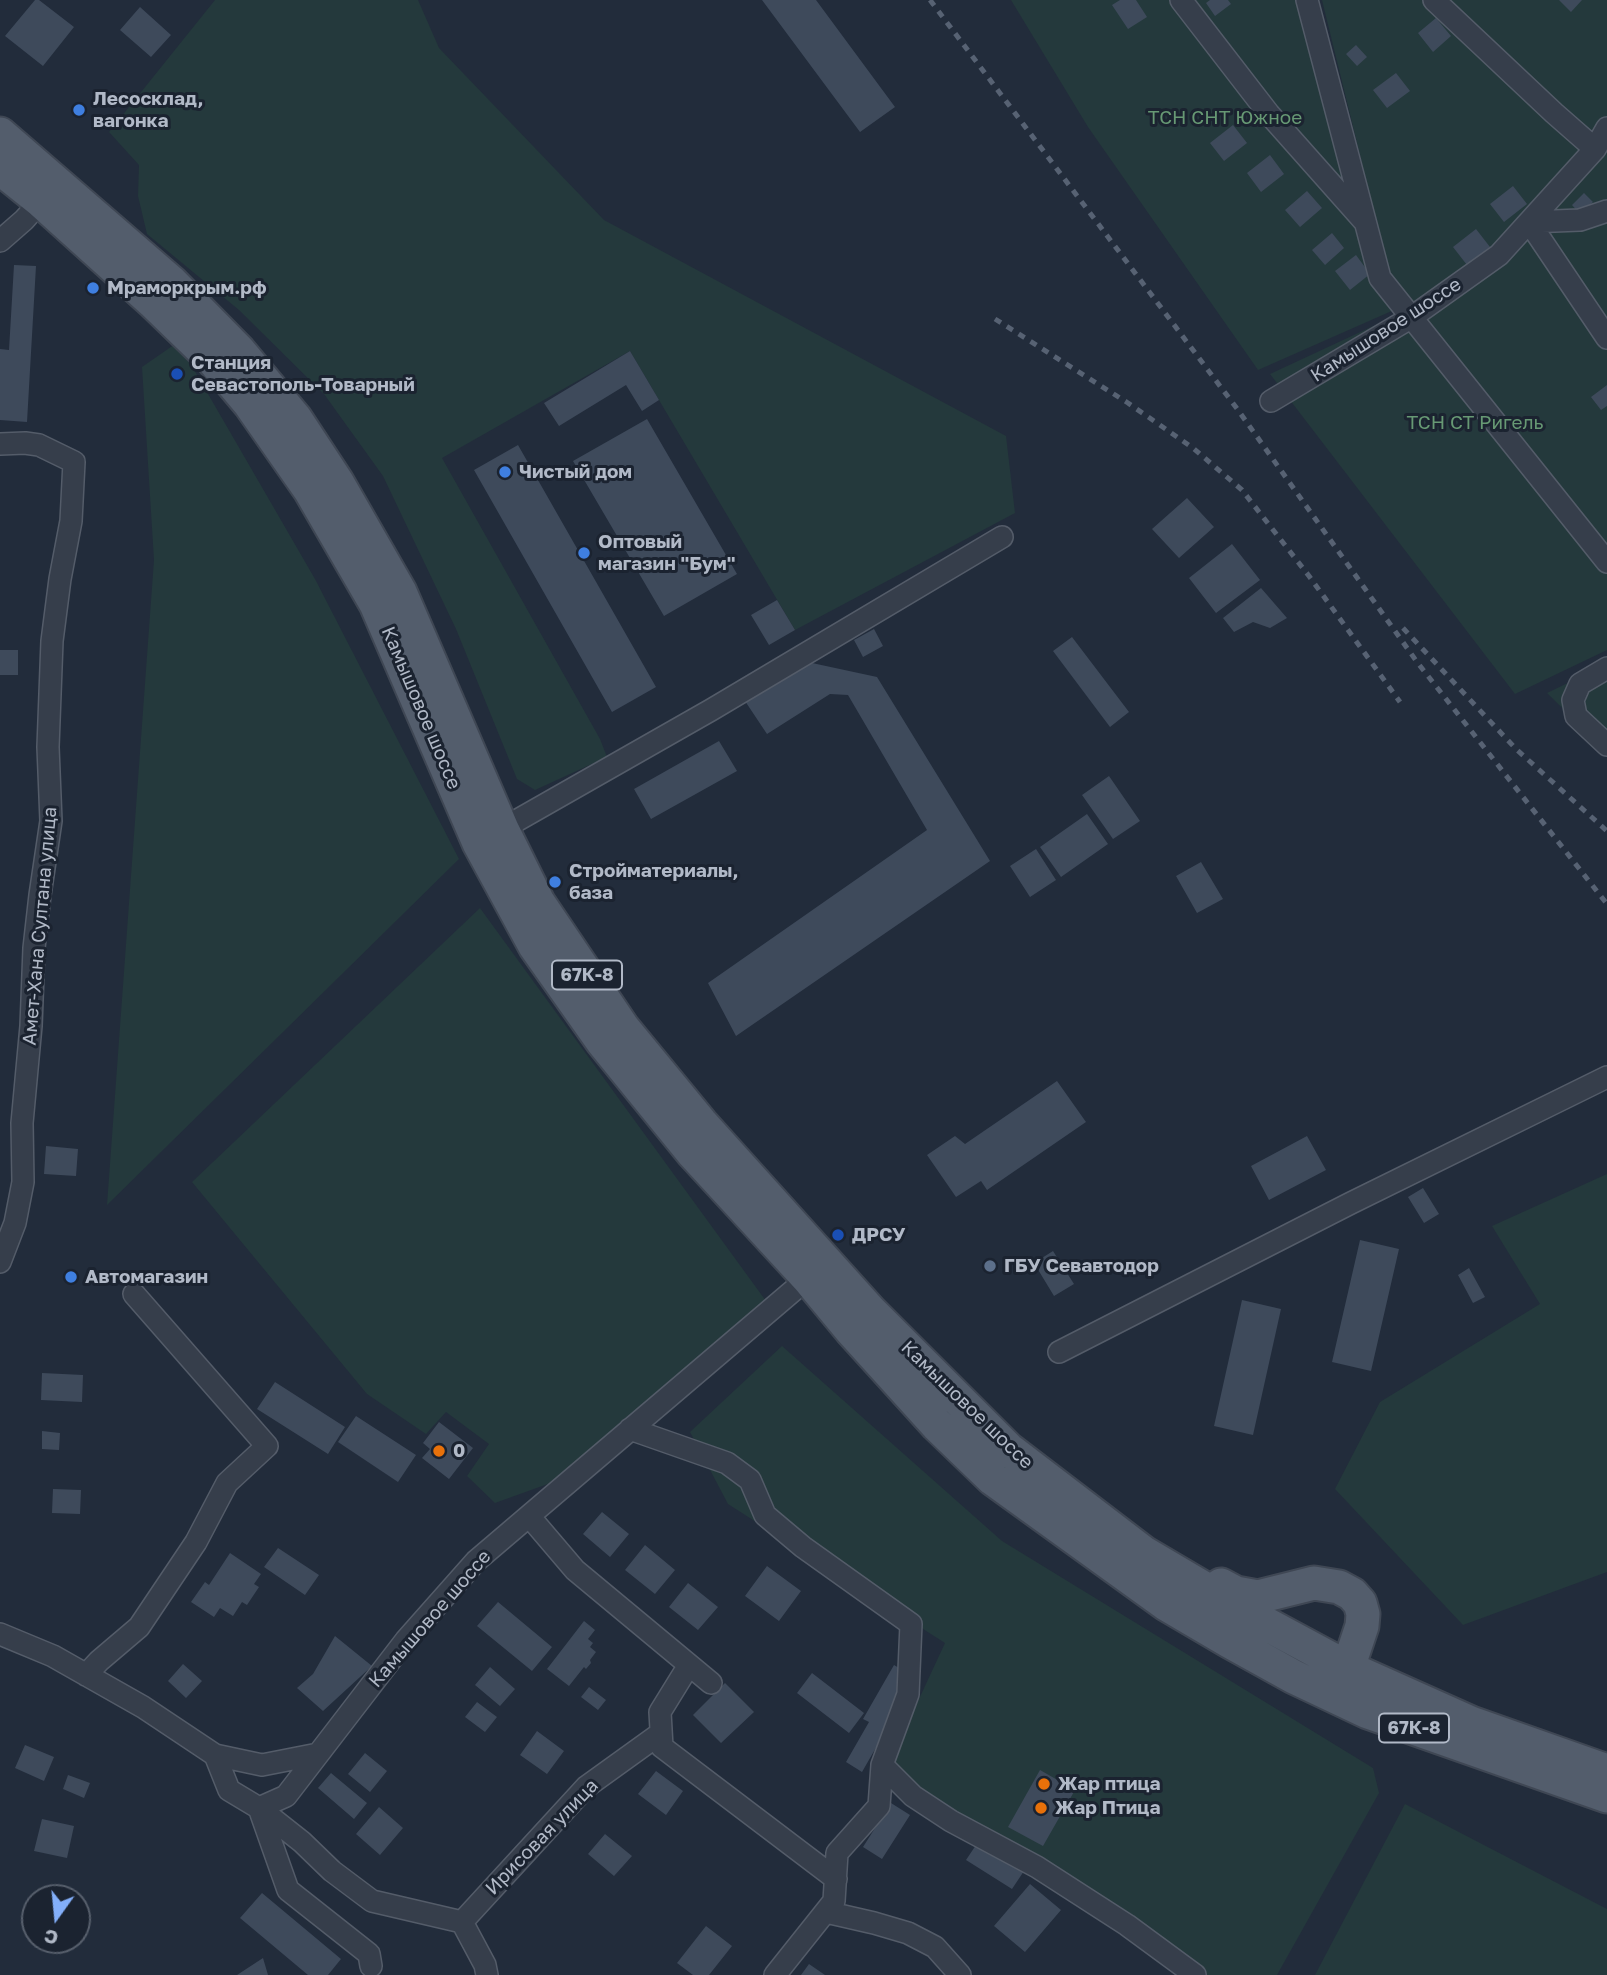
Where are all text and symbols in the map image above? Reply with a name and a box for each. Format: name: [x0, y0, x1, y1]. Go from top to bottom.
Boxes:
place label: Лесосклад, вагонка: [93, 88, 204, 132]
marker: Лесосклад, вагонка: [71, 102, 87, 118]
park label: ТСН СНТ Южное: [1148, 107, 1302, 129]
street label: Камышовое шоссе: [1307, 273, 1465, 387]
place label: Мраморкрым.рф: [107, 277, 267, 299]
marker: Мраморкрым.рф: [85, 280, 101, 296]
place label: Станция Севастополь-Товарный: [191, 352, 415, 396]
marker: Станция Севастополь-Товарный: [169, 366, 185, 382]
park label: ТСН СТ Ригель: [1406, 412, 1544, 434]
place label: Чистый дом: [519, 461, 632, 483]
marker: Чистый дом: [497, 464, 513, 480]
place label: Оптовый магазин "Бум": [598, 531, 735, 575]
marker: Оптовый магазин "Бум": [576, 545, 592, 561]
street label: Камышовое шоссе: [376, 623, 466, 793]
street label: Амет-Хана Султана улица: [18, 806, 62, 1046]
place label: Стройматериалы, база: [569, 860, 739, 904]
marker: Стройматериалы, база: [547, 874, 563, 890]
road number: 67К-8: [552, 960, 622, 990]
place label: ДРСУ: [852, 1224, 906, 1246]
marker: ДРСУ: [830, 1227, 846, 1243]
place label: ГБУ Севавтодор: [1004, 1255, 1159, 1277]
marker: ГБУ Севавтодор: [982, 1258, 998, 1274]
place label: Автомагазин: [85, 1266, 208, 1288]
marker: Автомагазин: [63, 1269, 79, 1285]
street label: Камышовое шоссе: [896, 1336, 1038, 1474]
place label: 0: [453, 1440, 465, 1462]
marker: 0: [431, 1443, 447, 1459]
street label: Камышовое шоссе: [364, 1546, 496, 1692]
road number: 67К-8: [1379, 1714, 1449, 1742]
place label: Жар птица: [1058, 1773, 1161, 1795]
street label: Ирисовая улица: [481, 1774, 603, 1900]
marker: Жар птица: [1036, 1776, 1052, 1792]
place label: Жар Птица: [1055, 1797, 1160, 1819]
marker: Жар Птица: [1033, 1800, 1049, 1816]
north arrow: [21, 1884, 91, 1954]
text: С: [41, 1925, 60, 1951]

